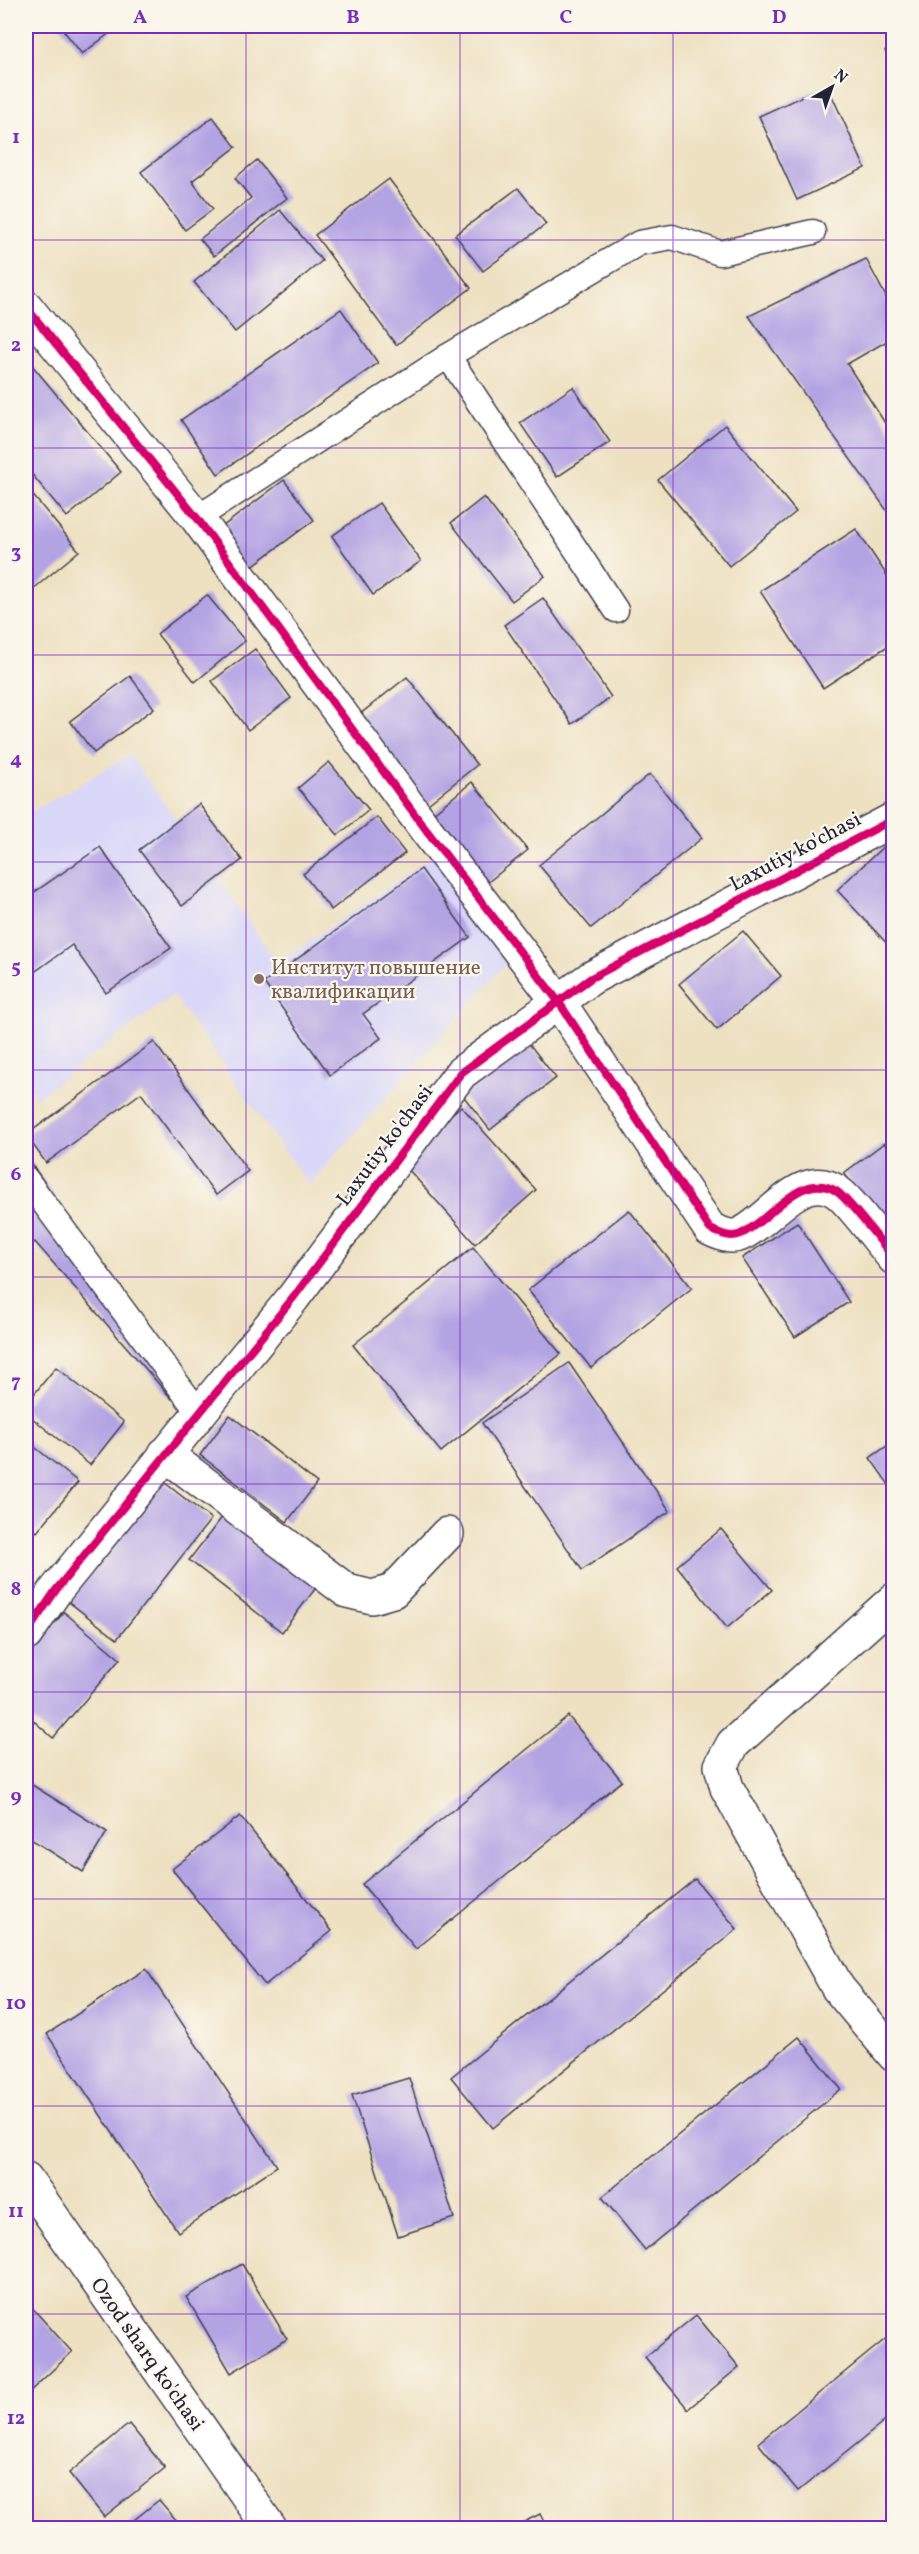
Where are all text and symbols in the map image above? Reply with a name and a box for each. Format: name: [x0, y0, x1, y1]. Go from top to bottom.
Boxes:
text: A: [133, 4, 147, 32]
text: B: [346, 4, 360, 32]
text: C: [560, 4, 573, 32]
text: D: [772, 4, 786, 32]
north arrow: [802, 57, 862, 117]
text: N: [829, 65, 852, 89]
text: 1: [12, 124, 20, 152]
text: 2: [11, 332, 21, 360]
text: 3: [11, 539, 21, 567]
text: 4: [10, 746, 22, 774]
street label: Laxutiy ko'chasi: [725, 805, 867, 899]
text: 5: [11, 954, 21, 982]
place label: Институт повышение квалификации: [271, 954, 481, 1007]
marker: Институт повышение квалификации: [252, 972, 266, 986]
street label: Laxutiy ko'chasi: [330, 1079, 440, 1213]
text: 6: [11, 1161, 22, 1189]
text: 7: [11, 1368, 21, 1396]
text: 8: [11, 1576, 21, 1604]
text: 9: [10, 1783, 22, 1811]
text: 10: [6, 1990, 26, 2018]
text: 11: [8, 2198, 24, 2226]
street label: Ozod sharq ko'chasi: [83, 2272, 211, 2437]
text: 12: [7, 2405, 25, 2433]

